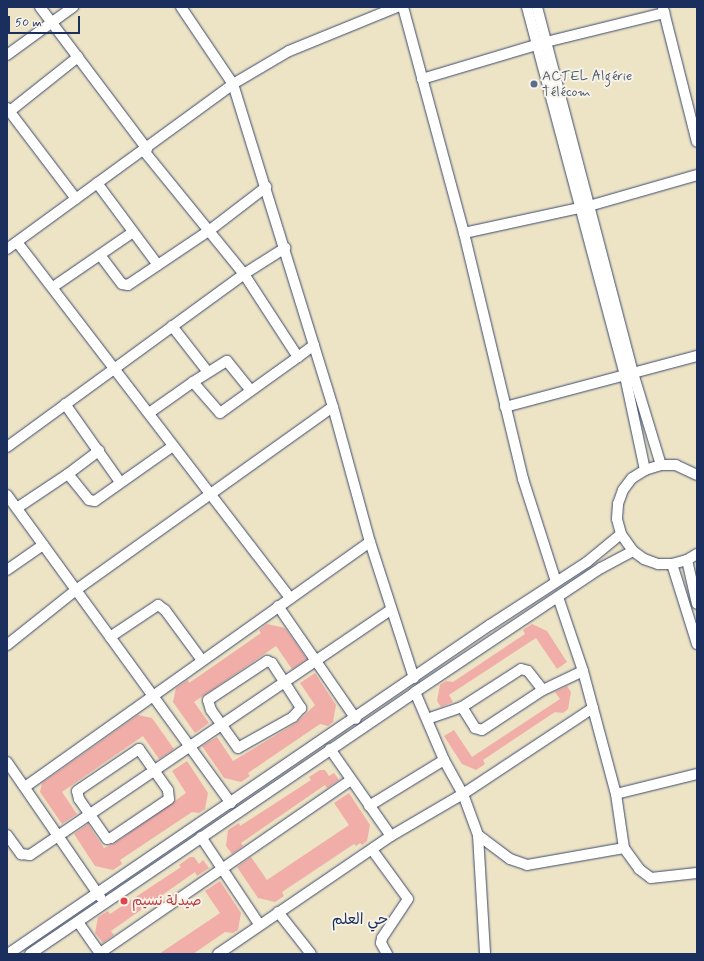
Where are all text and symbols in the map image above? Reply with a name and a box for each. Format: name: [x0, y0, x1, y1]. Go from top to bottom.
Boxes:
scale bar: [10, 8, 82, 34]
text: 50 m: [15, 15, 42, 31]
place label: ACTEL Algérie Télécom: [542, 68, 632, 100]
marker: ACTEL Algérie Télécom: [529, 79, 539, 89]
place label: صيدلة نسيم: [132, 893, 201, 909]
marker: صيدلة نسيم: [119, 896, 129, 906]
district label: حي العلم: [332, 912, 388, 930]

